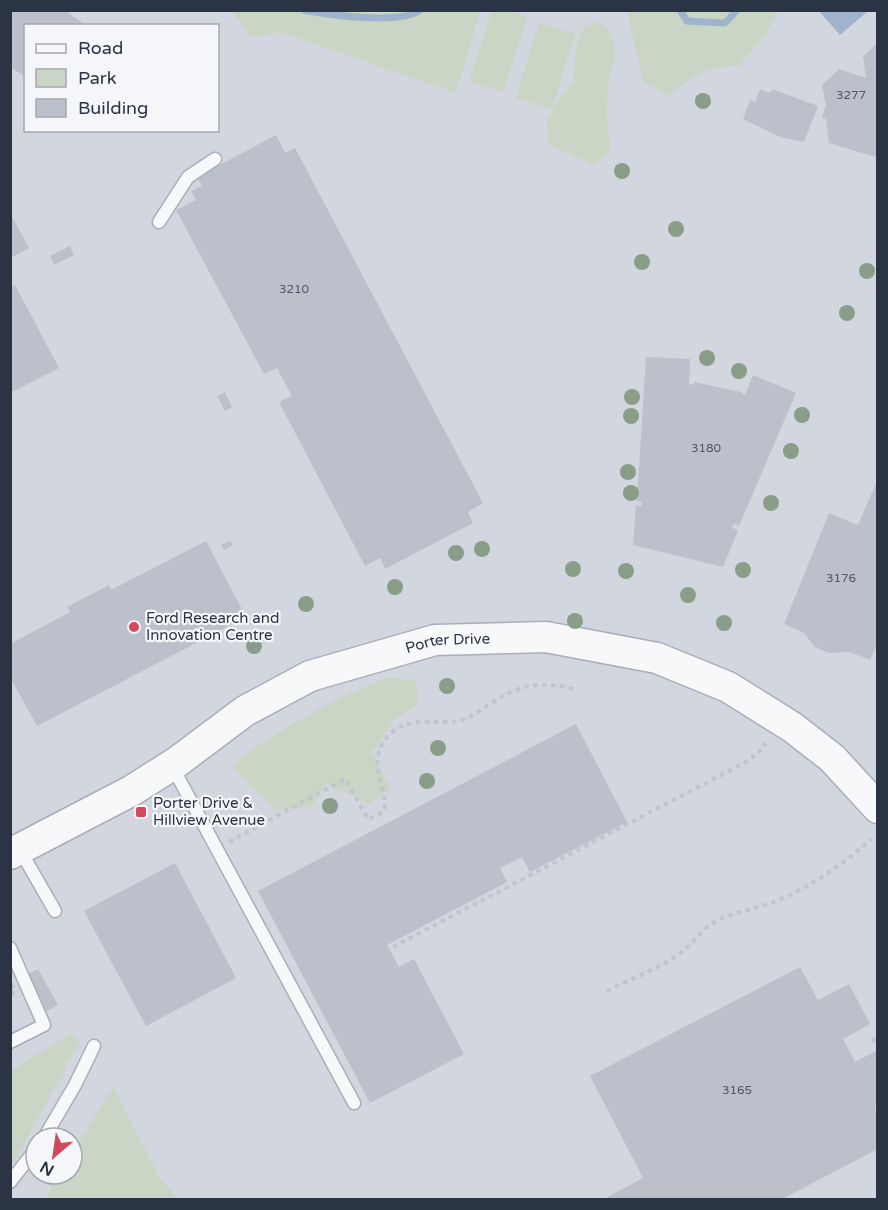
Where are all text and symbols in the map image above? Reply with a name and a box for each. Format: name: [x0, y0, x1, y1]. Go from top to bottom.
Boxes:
legend: [24, 24, 219, 132]
text: Road: [78, 37, 123, 59]
text: Park: [78, 67, 117, 89]
house number: 3277: [836, 88, 866, 102]
text: Building: [78, 97, 148, 119]
house number: 3210: [279, 282, 310, 296]
house number: 3180: [691, 441, 722, 455]
house number: 3176: [826, 571, 856, 585]
place label: Ford Research and Innovation Centre: [146, 609, 279, 644]
marker: Ford Research and Innovation Centre: [127, 620, 141, 634]
street label: Porter Drive: [403, 630, 490, 657]
place label: Porter Drive & Hillview Avenue: [153, 794, 265, 829]
marker: Porter Drive & Hillview Avenue: [134, 805, 148, 819]
house number: 3165: [722, 1083, 752, 1097]
north arrow: [24, 1126, 84, 1186]
text: N: [37, 1156, 58, 1180]

